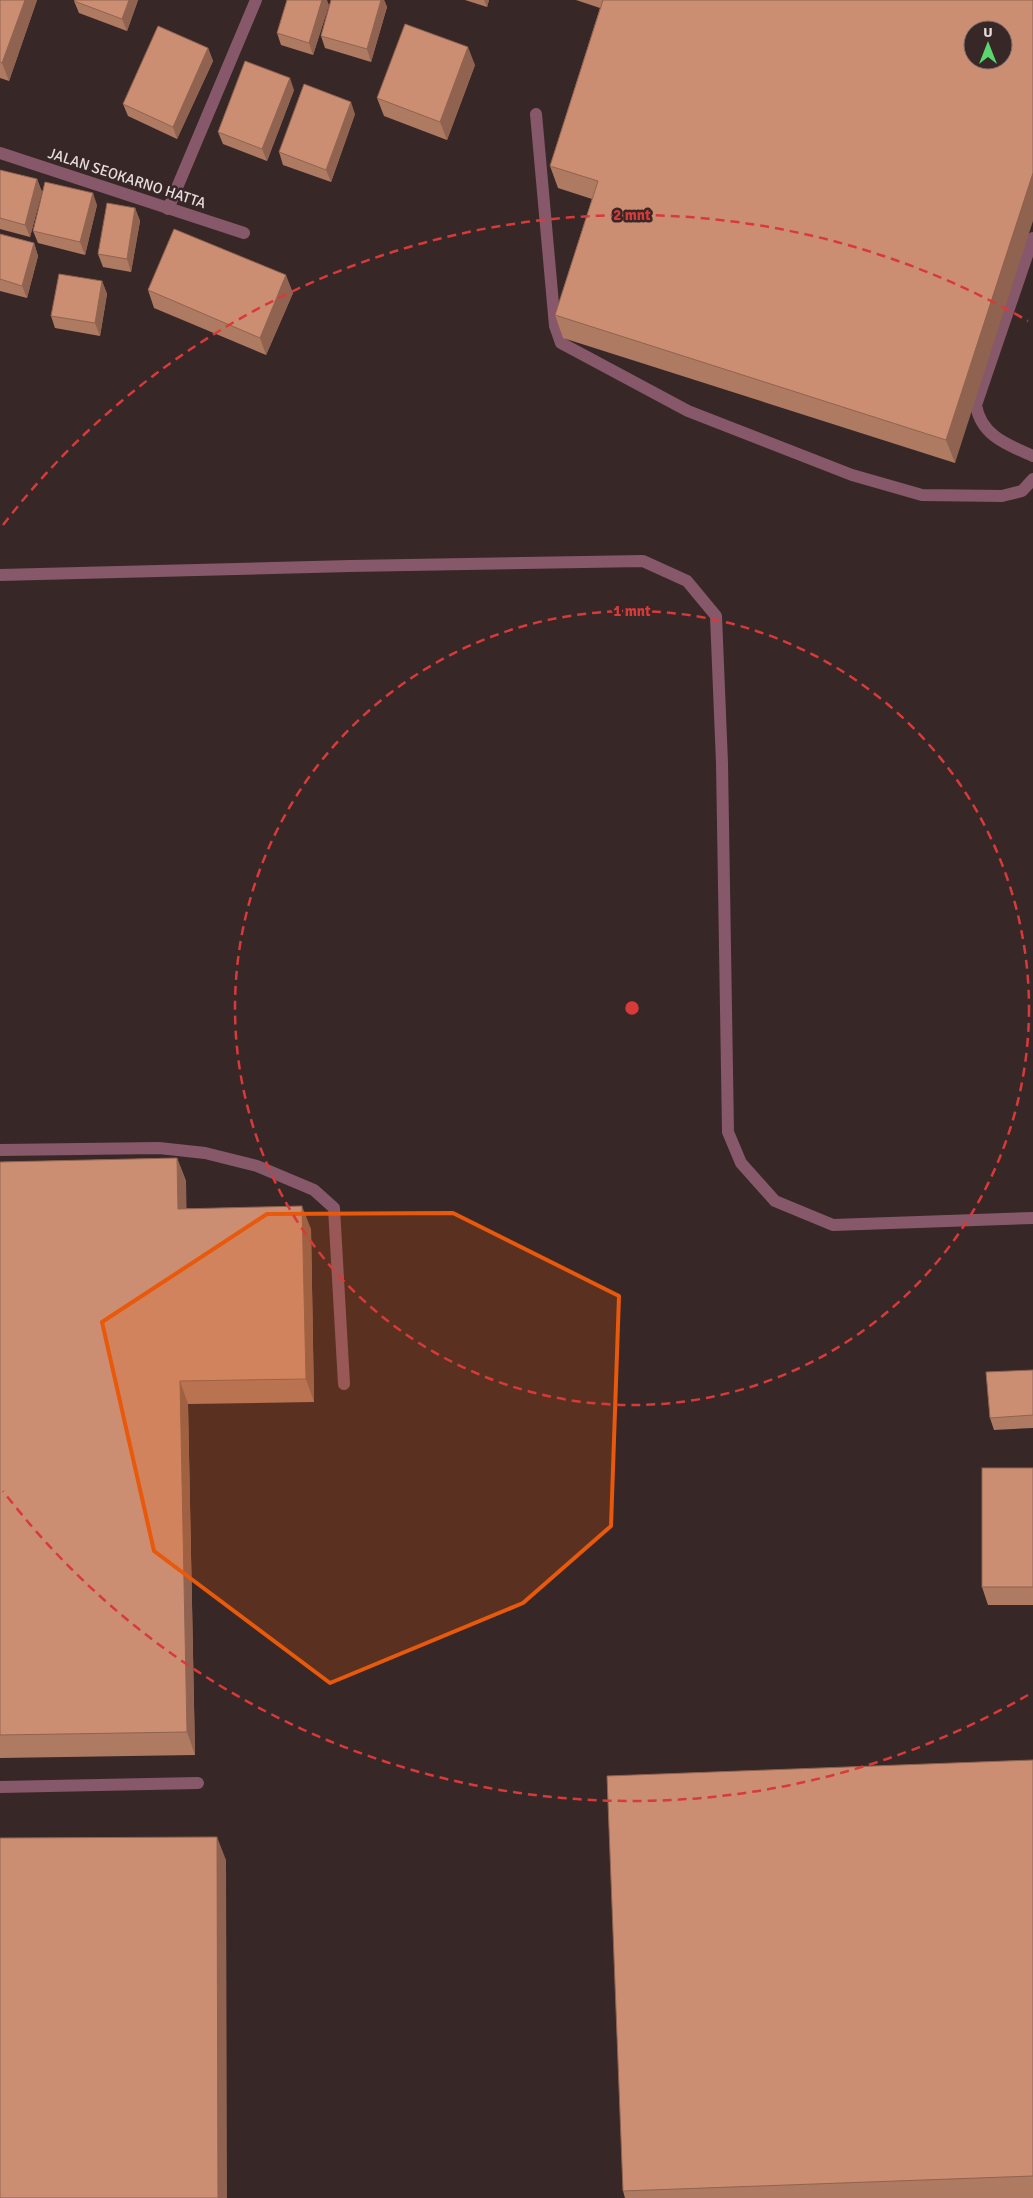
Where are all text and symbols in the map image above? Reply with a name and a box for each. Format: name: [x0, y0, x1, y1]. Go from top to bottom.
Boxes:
north arrow: [963, 20, 1013, 70]
text: U: [983, 24, 993, 41]
street label: JALAN SEOKARNO HATTA: [46, 144, 208, 212]
text: 2 mnt: [613, 206, 651, 224]
text: 1 mnt: [613, 602, 651, 620]
centre of rings: [623, 999, 641, 1017]

